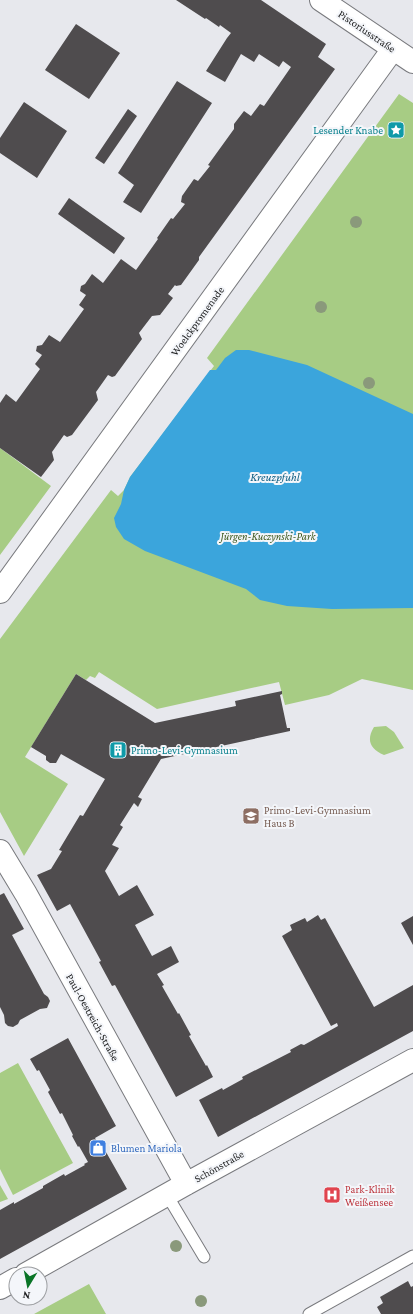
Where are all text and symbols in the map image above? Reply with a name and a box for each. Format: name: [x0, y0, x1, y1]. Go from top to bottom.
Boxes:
street label: Pistoriusstraße: [336, 7, 398, 55]
place icon: Lesender Knabe: [386, 120, 406, 140]
place label: Lesender Knabe: [313, 124, 383, 136]
street label: Woelckpromenade: [168, 284, 227, 359]
water label: Kreuzpfuhl: [250, 470, 301, 484]
park label: Jürgen-Kuczynski-Park: [218, 530, 317, 543]
building icon: Primo-Levi-Gymnasium: [108, 740, 128, 760]
place label: Primo-Levi-Gymnasium: [131, 744, 238, 757]
place label: Primo-Levi-Gymnasium Haus B: [264, 804, 371, 829]
school or university icon: Primo-Levi-Gymnasium Haus B: [241, 806, 261, 826]
street label: Paul-Oestreich-Straße: [64, 971, 122, 1063]
shop icon: Blumen Mariola: [88, 1138, 108, 1158]
place label: Blumen Mariola: [111, 1142, 182, 1154]
street label: Schönstraße: [192, 1147, 246, 1184]
place label: Park-Klinik Weißensee: [345, 1183, 395, 1208]
hospital icon: Park-Klinik Weißensee: [322, 1185, 342, 1205]
north arrow: [8, 1266, 48, 1306]
text: N: [21, 1289, 31, 1302]

